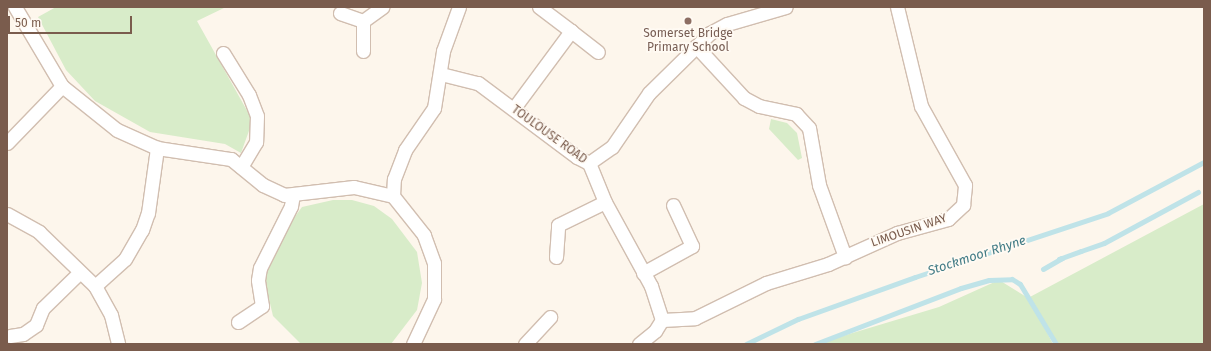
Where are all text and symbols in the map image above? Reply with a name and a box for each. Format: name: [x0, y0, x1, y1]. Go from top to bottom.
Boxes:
scale bar: [10, 8, 134, 34]
text: 50 m: [15, 16, 41, 30]
marker: Somerset Bridge Primary School: [683, 16, 693, 26]
place label: Somerset Bridge Primary School: [643, 27, 733, 55]
street label: TOULOUSE ROAD: [508, 103, 590, 167]
street label: LIMOUSIN WAY: [869, 211, 949, 251]
water label: Stockmoor Rhyne: [926, 233, 1028, 279]

